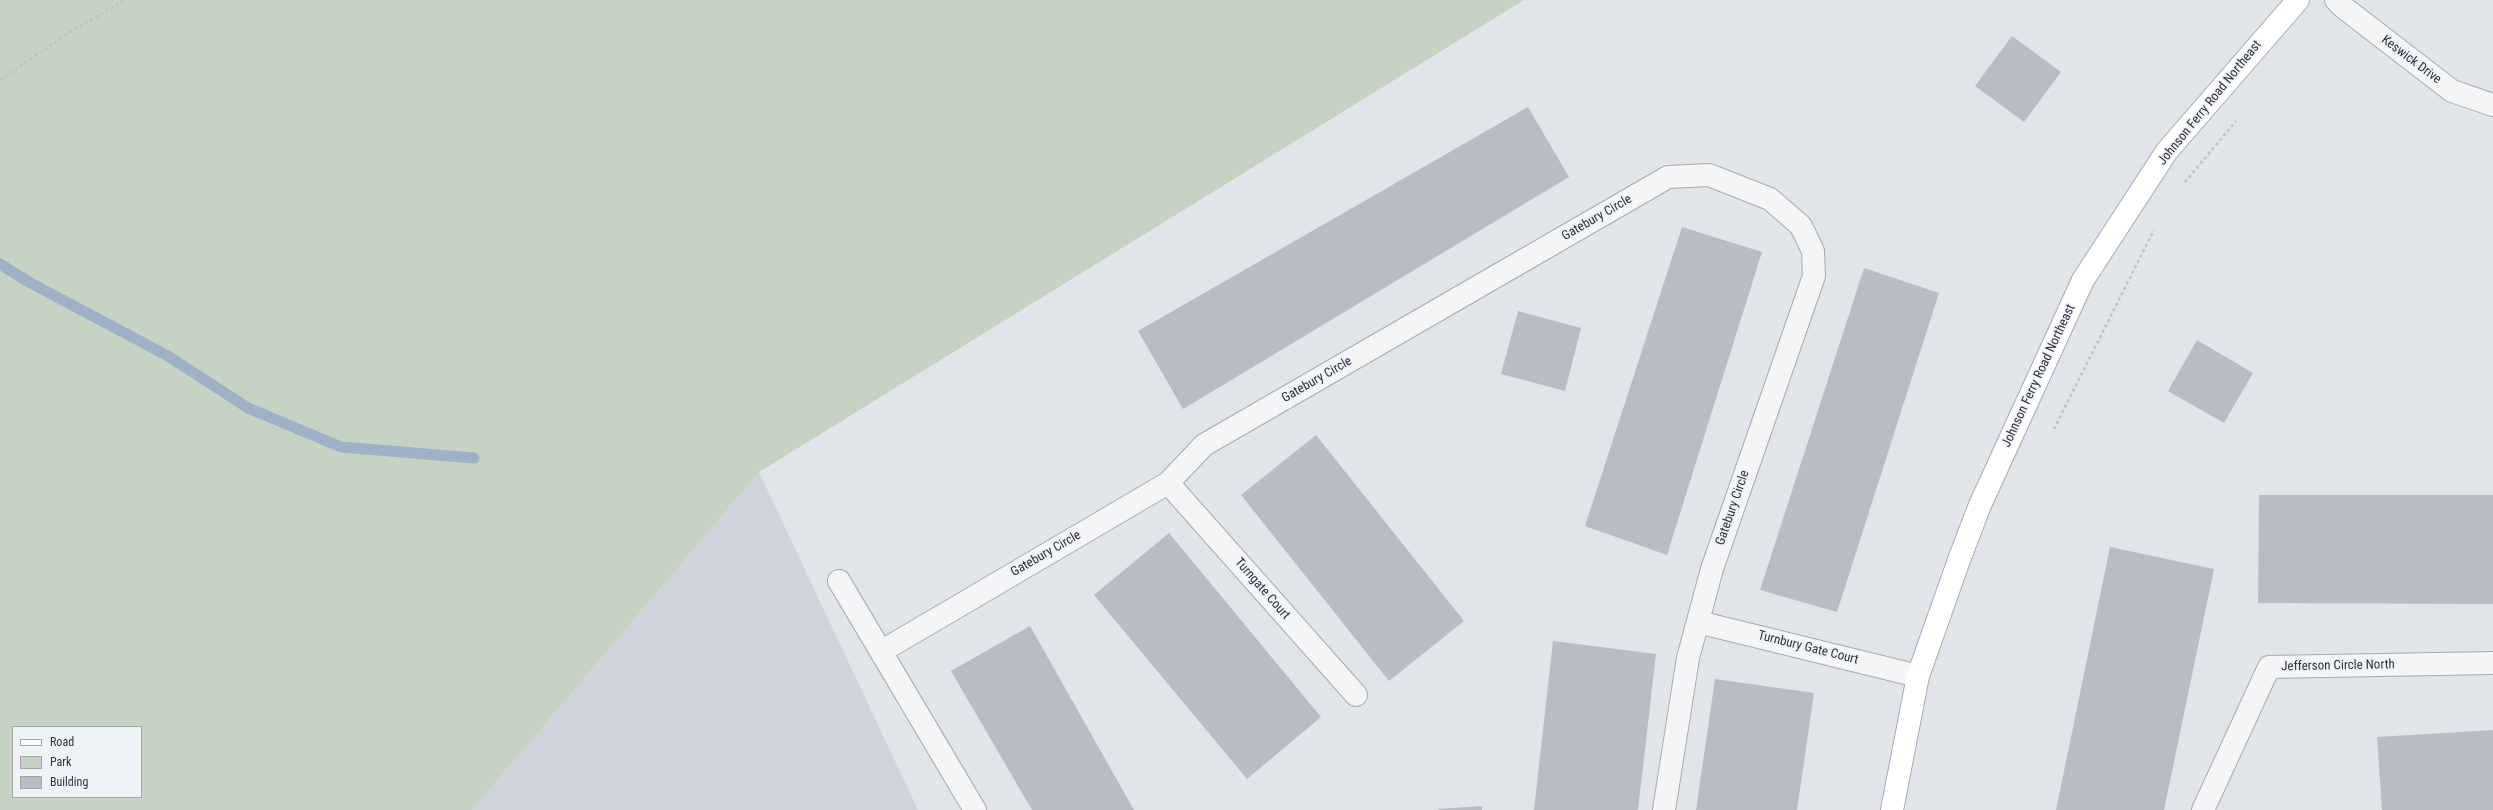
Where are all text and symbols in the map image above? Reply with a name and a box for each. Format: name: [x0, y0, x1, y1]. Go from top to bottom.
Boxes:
street label: Keswick Drive: [2378, 32, 2444, 88]
street label: Johnson Ferry Road Northeast: [2155, 38, 2265, 168]
street label: Gatebury Circle: [1559, 192, 1635, 244]
street label: Johnson Ferry Road Northeast: [1999, 302, 2079, 450]
street label: Gatebury Circle: [1279, 354, 1355, 406]
street label: Gatebury Circle: [1713, 468, 1753, 548]
street label: Gatebury Circle: [1008, 528, 1084, 580]
street label: Turngate Court: [1231, 555, 1293, 623]
street label: Turnbury Gate Court: [1756, 628, 1860, 668]
street label: Jefferson Circle North: [2281, 657, 2395, 675]
legend: [12, 726, 142, 798]
text: Road: [50, 735, 74, 749]
text: Park: [50, 755, 71, 769]
text: Building: [50, 775, 88, 789]

